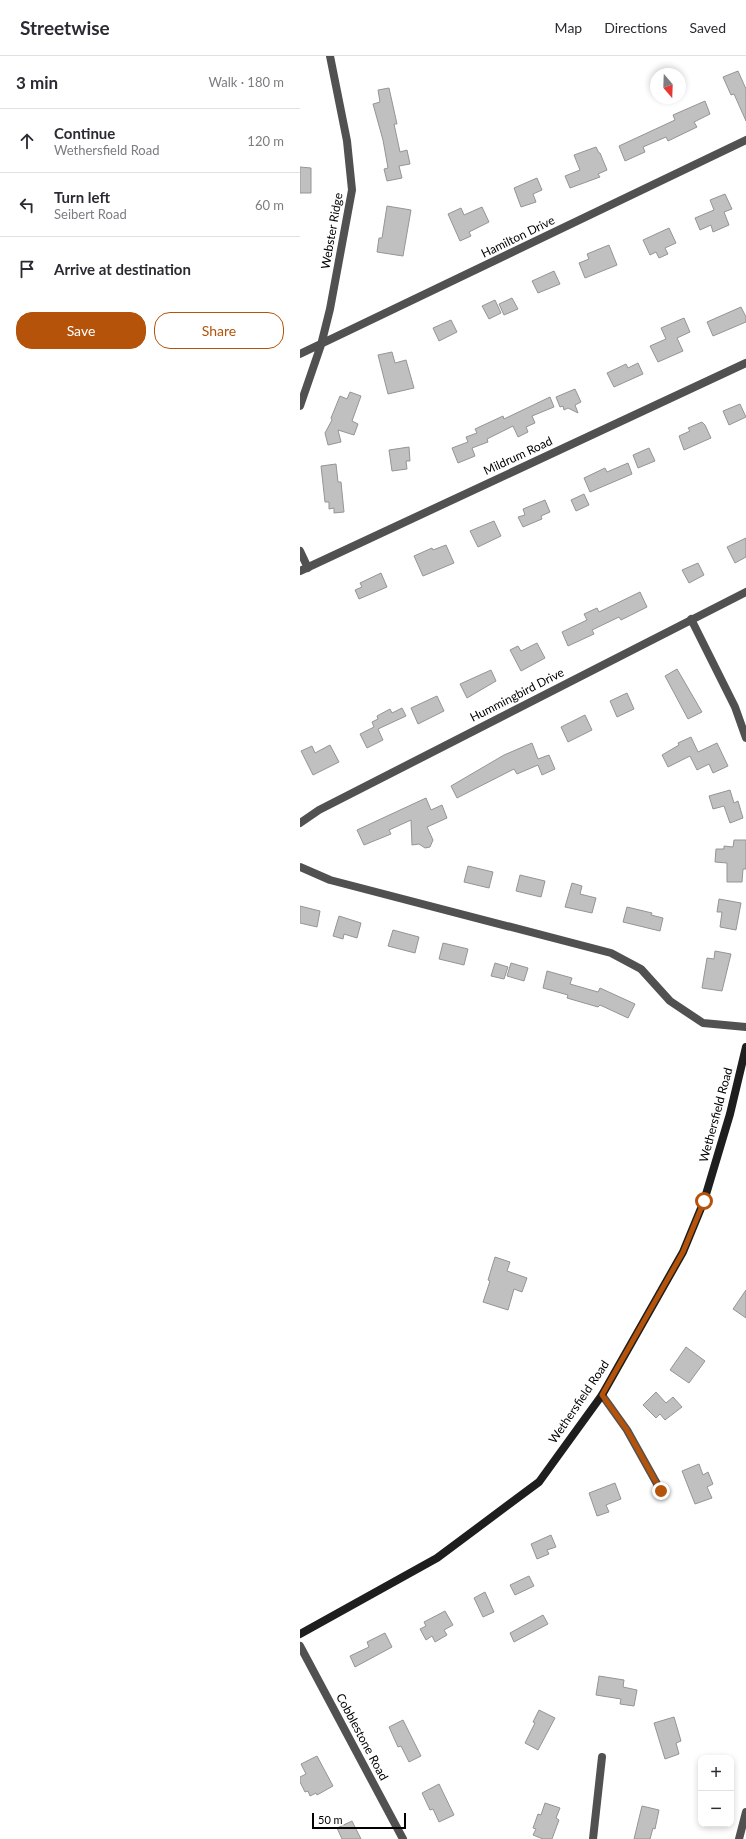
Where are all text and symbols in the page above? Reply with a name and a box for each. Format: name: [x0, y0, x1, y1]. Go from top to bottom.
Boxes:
text: Streetwise: [20, 16, 110, 39]
text: Map: [555, 19, 582, 36]
text: Directions: [604, 19, 667, 36]
text: Saved: [689, 19, 726, 36]
north arrow: [650, 68, 686, 104]
text: 3 min: [16, 72, 58, 93]
text: Walk · 180 m: [208, 74, 284, 90]
text: Continue: [54, 124, 115, 142]
icon: ahead: [16, 130, 38, 152]
text: 120 m: [247, 133, 284, 149]
text: Wethersfield Road: [54, 142, 159, 158]
text: Turn left: [54, 188, 110, 206]
street label: Webster Ridge: [317, 192, 346, 270]
icon: left: [16, 194, 38, 216]
text: 60 m: [255, 197, 284, 213]
text: Seibert Road: [54, 206, 127, 222]
street label: Hamilton Drive: [479, 212, 557, 261]
icon: arrive: [16, 258, 38, 280]
text: Arrive at destination: [54, 260, 191, 278]
button: Save: [16, 312, 146, 349]
button: Share: [154, 312, 284, 349]
street label: Mildrum Road: [481, 433, 555, 478]
street label: Hummingbird Drive: [467, 664, 566, 725]
street label: Wethersfield Road: [696, 1066, 735, 1164]
route start: [695, 1192, 713, 1210]
street label: Wethersfield Road: [545, 1357, 612, 1446]
route end: [652, 1482, 670, 1500]
street label: Cobblestone Road: [333, 1691, 392, 1783]
map controls: [698, 1755, 734, 1827]
button: +: [698, 1755, 734, 1791]
button: −: [698, 1791, 734, 1827]
scale bar: [312, 1811, 406, 1830]
text: 50 m: [318, 1813, 343, 1826]

